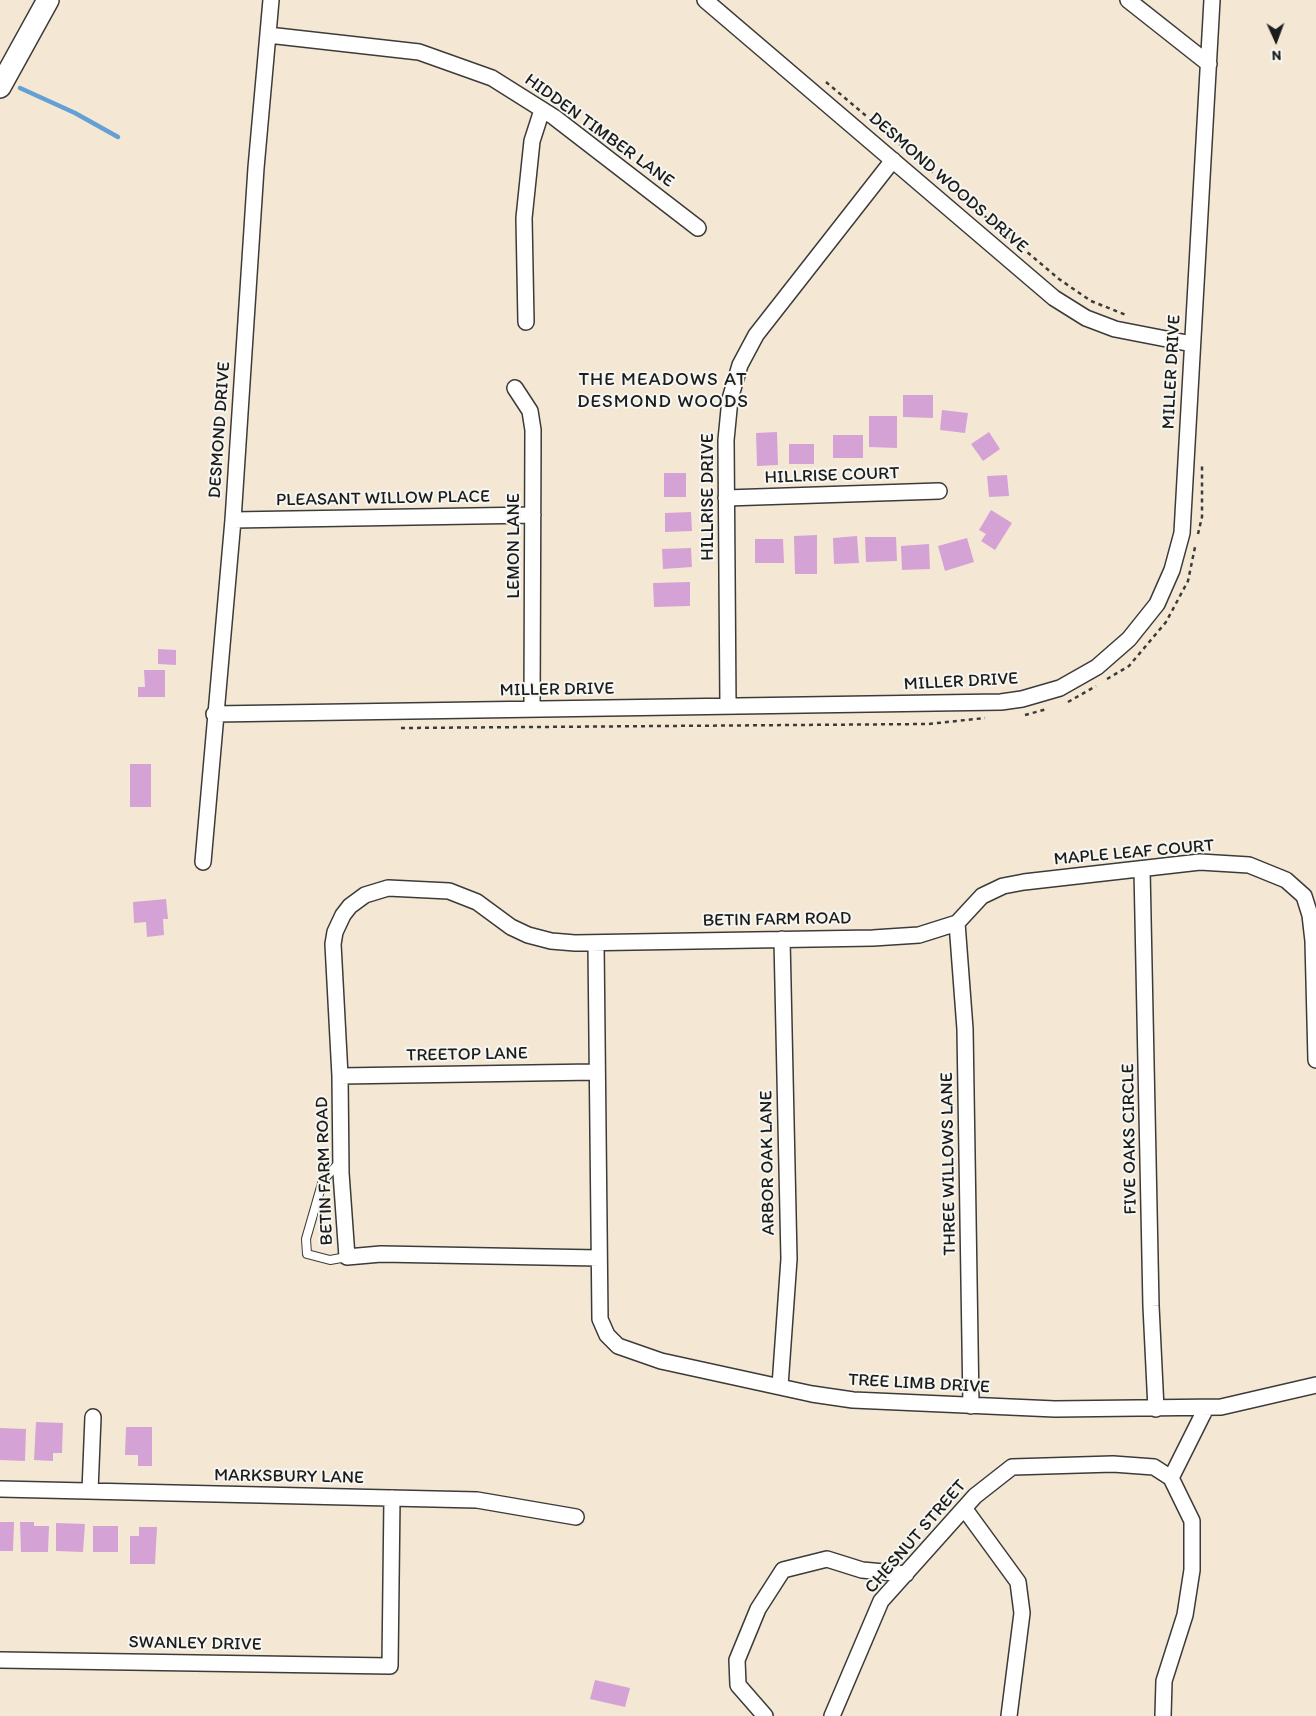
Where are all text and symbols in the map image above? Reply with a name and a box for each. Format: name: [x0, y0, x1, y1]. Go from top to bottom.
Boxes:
north arrow: [1251, 15, 1301, 65]
text: N: [1272, 47, 1282, 64]
street label: HIDDEN TIMBER LANE: [520, 69, 678, 193]
street label: DESMOND WOODS DRIVE: [864, 108, 1032, 258]
street label: MILLER DRIVE: [1158, 314, 1186, 430]
street label: DESMOND DRIVE: [204, 361, 236, 499]
district label: THE MEADOWS AT DESMOND WOODS: [576, 369, 750, 413]
street label: HILLRISE DRIVE: [697, 433, 719, 561]
street label: HILLRISE COURT: [764, 463, 900, 489]
street label: PLEASANT WILLOW PLACE: [276, 486, 490, 512]
street label: LEMON LANE: [503, 493, 525, 599]
street label: MILLER DRIVE: [903, 668, 1019, 696]
street label: MILLER DRIVE: [500, 678, 614, 702]
street label: MAPLE LEAF COURT: [1053, 835, 1215, 871]
street label: BETIN FARM ROAD: [702, 908, 852, 932]
street label: TREETOP LANE: [406, 1043, 528, 1067]
street label: FIVE OAKS CIRCLE: [1118, 1063, 1142, 1215]
street label: THREE WILLOWS LANE: [937, 1072, 961, 1256]
street label: ARBOR OAK LANE: [756, 1090, 780, 1236]
street label: BETIN FARM ROAD: [312, 1096, 338, 1246]
street label: TREE LIMB DRIVE: [848, 1369, 990, 1399]
street label: MARKSBURY LANE: [214, 1465, 364, 1489]
street label: CHESNUT STREET: [861, 1476, 971, 1598]
street label: SWANLEY DRIVE: [128, 1632, 262, 1656]

